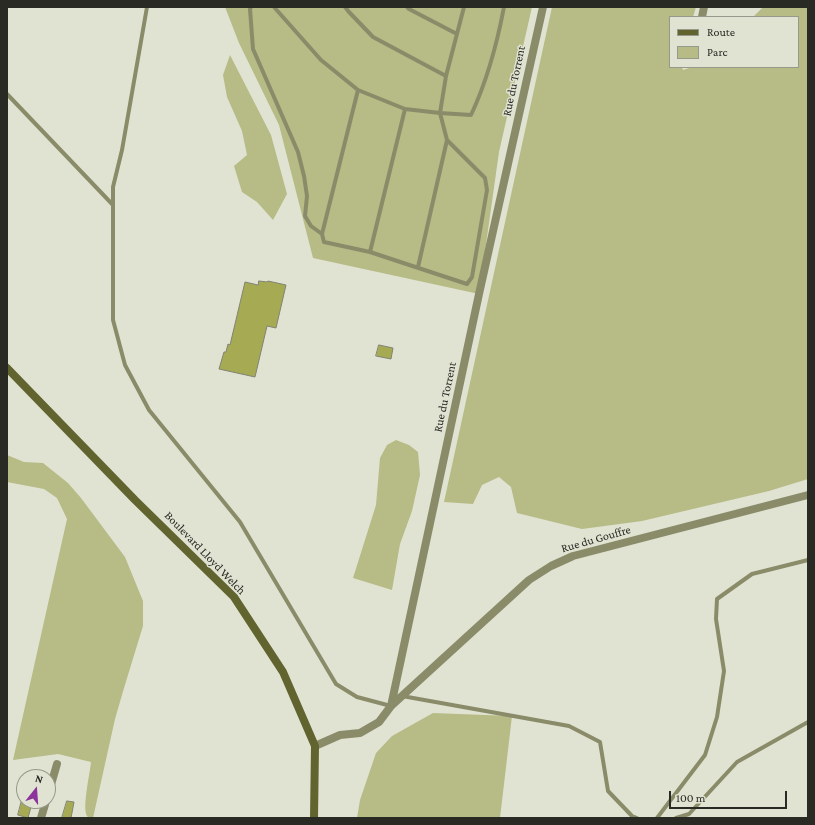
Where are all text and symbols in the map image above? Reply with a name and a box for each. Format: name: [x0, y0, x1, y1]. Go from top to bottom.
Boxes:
legend: [669, 16, 799, 68]
text: Route: [707, 25, 735, 39]
street label: Rue du Torrent: [500, 45, 528, 117]
text: Parc: [707, 45, 727, 59]
street label: Rue du Torrent: [431, 361, 459, 433]
street label: Boulevard Lloyd Welch: [162, 508, 248, 598]
street label: Rue du Gouffre: [560, 522, 632, 556]
north arrow: [16, 769, 56, 809]
text: N: [34, 772, 45, 785]
scale bar: [671, 783, 789, 809]
text: 100 m: [676, 791, 705, 805]

